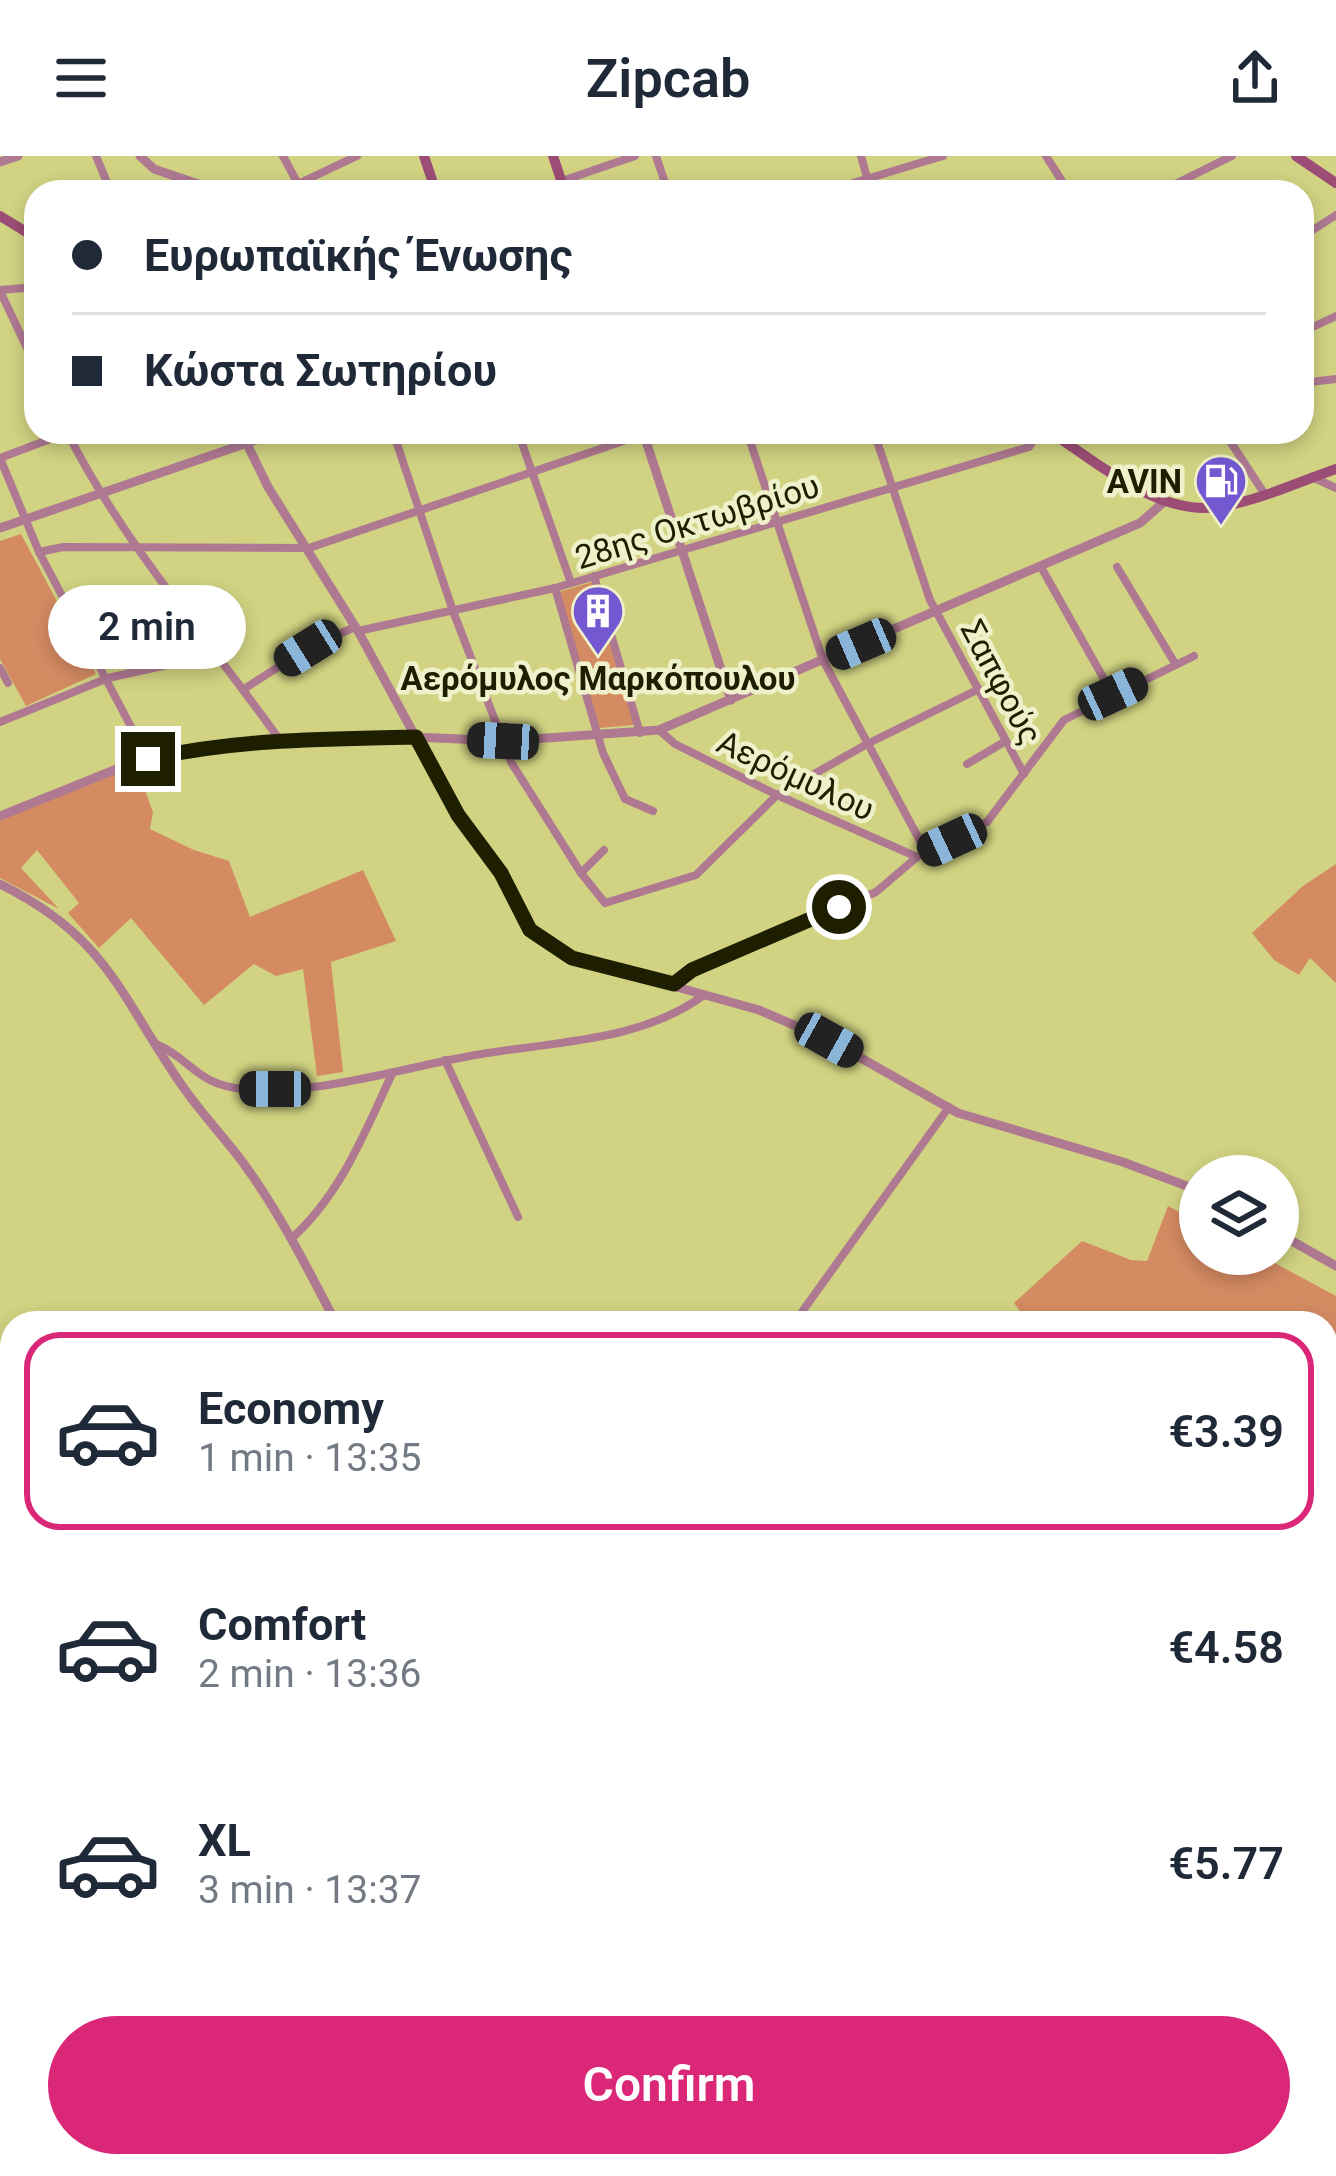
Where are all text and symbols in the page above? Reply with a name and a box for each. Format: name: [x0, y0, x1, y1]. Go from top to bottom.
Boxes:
icon: menu: [48, 45, 114, 111]
icon: share: [1222, 45, 1288, 111]
text: Zipcab: [586, 47, 750, 110]
text: Ευρωπαϊκής Ένωσης: [144, 229, 573, 282]
text: Κώστα Σωτηρίου: [144, 344, 497, 397]
fuel station icon: AVIN: [1193, 453, 1249, 527]
place label: AVIN: [1107, 462, 1182, 501]
street label: 28ης Οκτωβρίου: [570, 466, 824, 577]
building icon: Αερόμυλος Μαρκόπουλου: [570, 583, 626, 657]
callout: 2 min: [49, 585, 247, 669]
text: 2 min: [98, 604, 196, 650]
car: [821, 613, 901, 675]
street label: Σαπφούς: [953, 613, 1050, 751]
car: [268, 614, 348, 682]
place label: Αερόμυλος Μαρκόπουλου: [401, 659, 795, 698]
car: [1073, 662, 1153, 726]
car: [466, 721, 540, 761]
street label: Αερόμυλου: [711, 722, 880, 829]
route end: [121, 732, 175, 786]
car: [912, 808, 992, 872]
route start: [812, 880, 866, 934]
car: [789, 1007, 869, 1073]
car: [239, 1071, 311, 1107]
map controls: [1179, 1155, 1299, 1275]
button: layers: [1179, 1155, 1299, 1275]
icon: car: [54, 1377, 162, 1485]
text: Economy: [198, 1382, 384, 1435]
text: €3.39: [1168, 1405, 1284, 1458]
text: 1 min · 13:35: [198, 1435, 421, 1481]
icon: car: [54, 1593, 162, 1701]
text: Comfort: [198, 1598, 366, 1651]
text: €4.58: [1168, 1621, 1284, 1674]
text: 2 min · 13:36: [198, 1651, 421, 1697]
icon: car: [54, 1809, 162, 1917]
text: XL: [198, 1814, 251, 1867]
text: €5.77: [1168, 1837, 1284, 1890]
text: 3 min · 13:37: [198, 1867, 421, 1913]
button: Confirm: [48, 2016, 1290, 2154]

